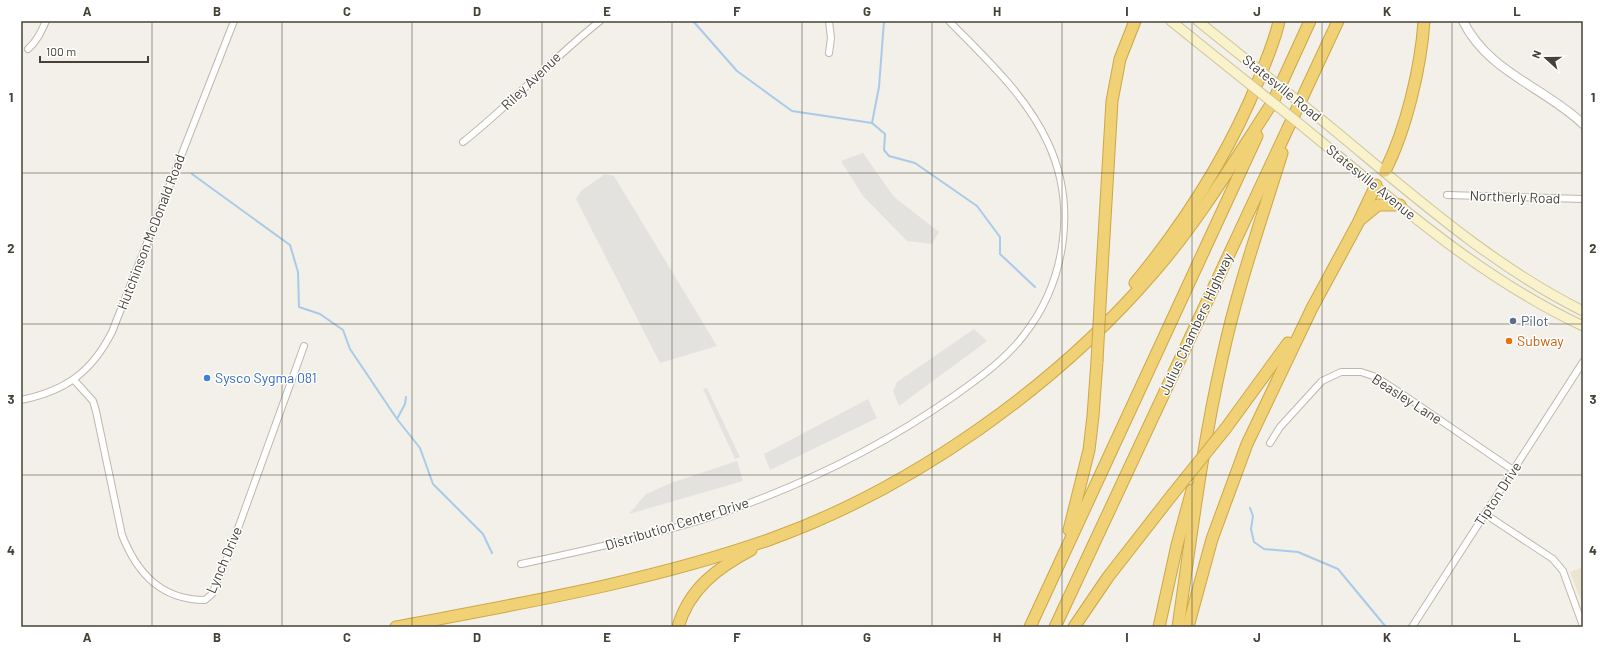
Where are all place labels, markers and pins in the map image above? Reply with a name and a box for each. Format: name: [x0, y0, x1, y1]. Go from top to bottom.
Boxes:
place label: Pilot: [1521, 312, 1549, 329]
marker: Pilot: [1508, 316, 1518, 326]
place label: Subway: [1517, 332, 1564, 349]
marker: Subway: [1504, 336, 1514, 346]
place label: Sysco Sygma 081: [215, 369, 317, 386]
marker: Sysco Sygma 081: [202, 373, 212, 383]

